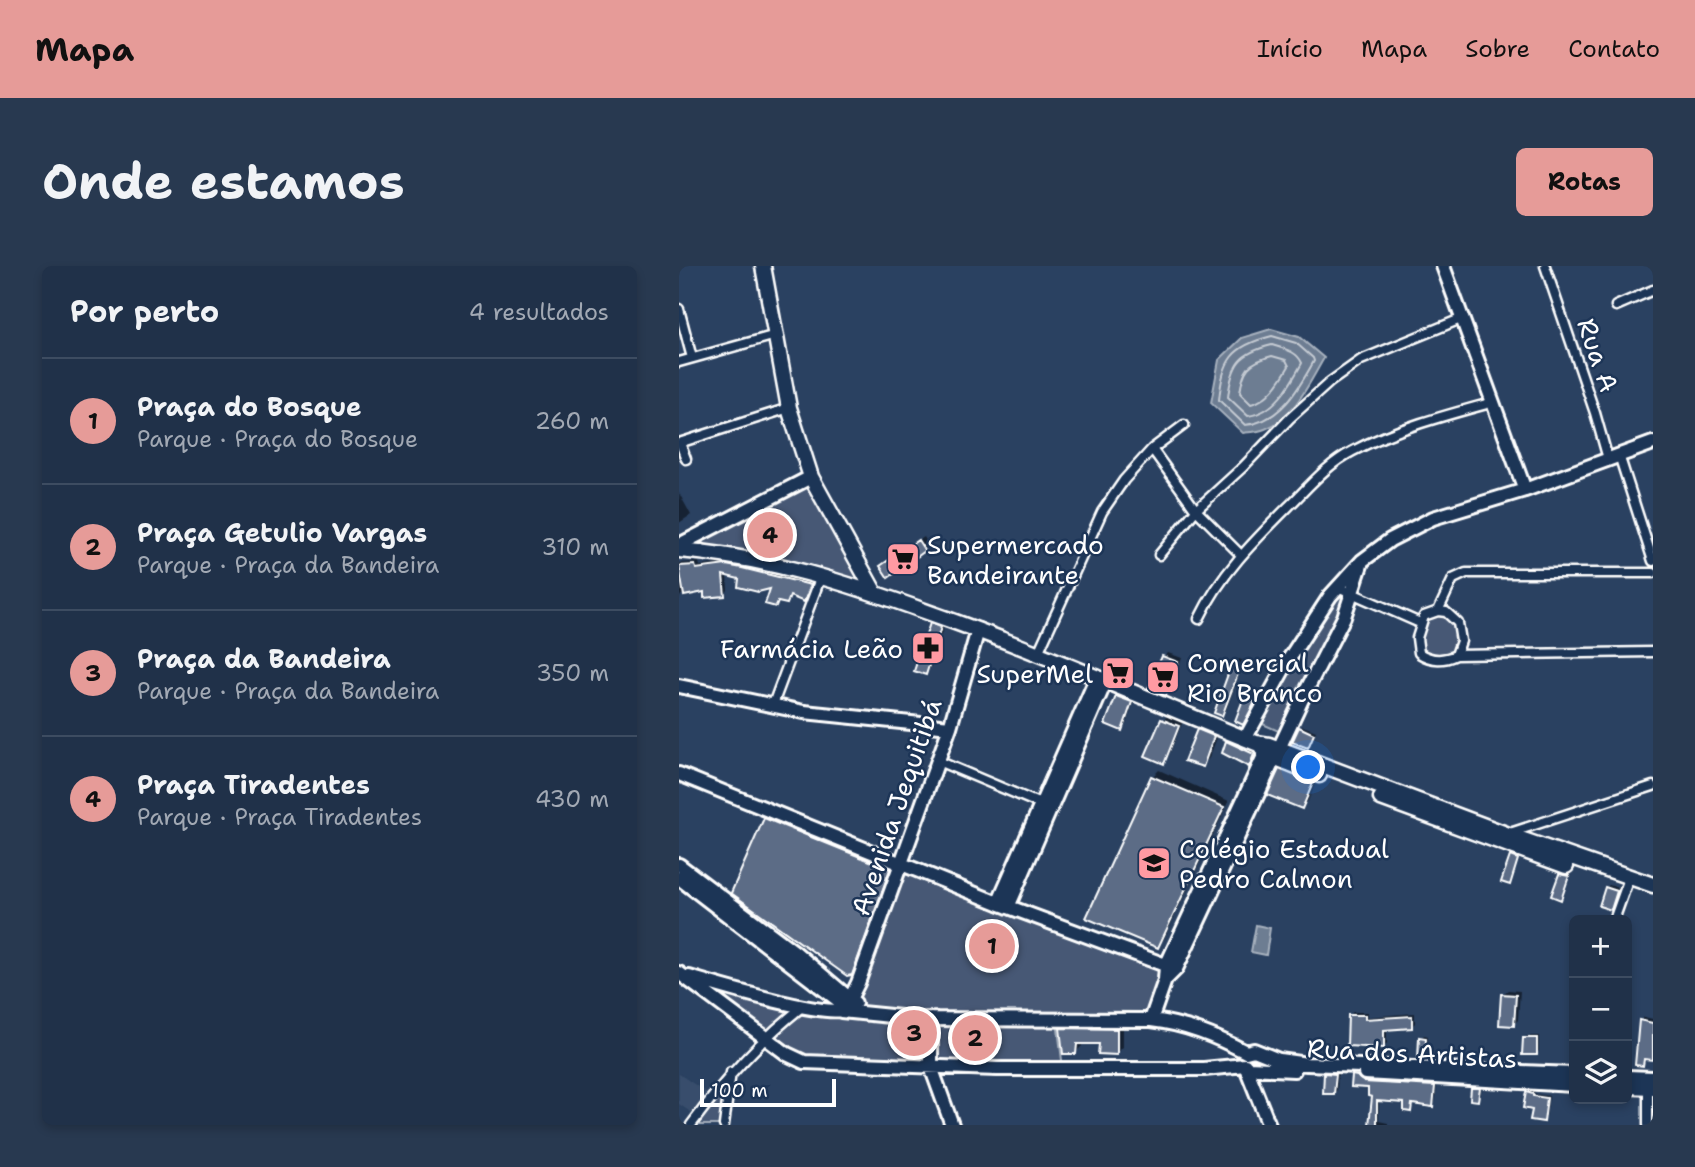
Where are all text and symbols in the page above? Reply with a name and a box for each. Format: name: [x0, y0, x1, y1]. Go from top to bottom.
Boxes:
text: Mapa: [35, 27, 134, 72]
text: Início: [1257, 33, 1323, 65]
text: Mapa: [1361, 33, 1427, 65]
text: Sobre: [1465, 33, 1530, 65]
text: Contato: [1568, 33, 1660, 65]
button: Rotas: [1516, 148, 1653, 216]
text: Onde estamos: [42, 149, 405, 215]
text: Por perto: [70, 291, 219, 332]
text: 4 resultados: [469, 297, 609, 327]
street label: Rua A: [1569, 313, 1627, 397]
text: Praça do Bosque: [137, 389, 362, 424]
text: 1: [88, 406, 98, 436]
text: 260 m: [535, 406, 609, 436]
text: Parque · Praça do Bosque: [137, 424, 418, 454]
pin: 4: [747, 509, 793, 561]
text: Praça Getulio Vargas: [137, 515, 427, 550]
place label: Supermercado Bandeirante: [927, 527, 1104, 592]
text: 2: [85, 532, 101, 562]
text: 310 m: [541, 532, 609, 562]
supermarket icon: Supermercado Bandeirante: [884, 540, 922, 578]
text: Parque · Praça da Bandeira: [137, 550, 439, 580]
pharmacy icon: Farmácia Leão: [909, 629, 947, 667]
place label: Farmácia Leão: [720, 631, 903, 666]
text: Praça da Bandeira: [137, 641, 391, 676]
place label: Comercial Rio Branco: [1187, 645, 1322, 710]
supermarket icon: SuperMel: [1099, 654, 1137, 692]
place label: SuperMel: [977, 656, 1093, 691]
text: 3: [85, 658, 101, 688]
text: 350 m: [536, 658, 609, 688]
supermarket icon: Comercial Rio Branco: [1144, 658, 1182, 696]
text: Parque · Praça da Bandeira: [137, 676, 439, 706]
street label: Avenida Jequitibá: [842, 694, 950, 920]
your location: [1291, 750, 1325, 784]
text: Praça Tiradentes: [137, 767, 370, 802]
text: 4: [85, 784, 101, 814]
text: 430 m: [535, 784, 609, 814]
text: Parque · Praça Tiradentes: [137, 802, 422, 832]
place label: Colégio Estadual Pedro Calmon: [1179, 831, 1389, 896]
school or university icon: Colégio Estadual Pedro Calmon: [1135, 844, 1173, 882]
map controls: [1569, 915, 1632, 1104]
button: +: [1569, 915, 1632, 978]
pin: 1: [969, 920, 1015, 972]
button: −: [1569, 978, 1632, 1041]
pin: 3: [891, 1007, 937, 1059]
pin: 2: [952, 1012, 998, 1064]
street label: Rua dos Artistas: [1306, 1030, 1518, 1076]
button: layers: [1569, 1041, 1632, 1104]
scale bar: [700, 1076, 837, 1108]
text: 100 m: [711, 1078, 768, 1103]

